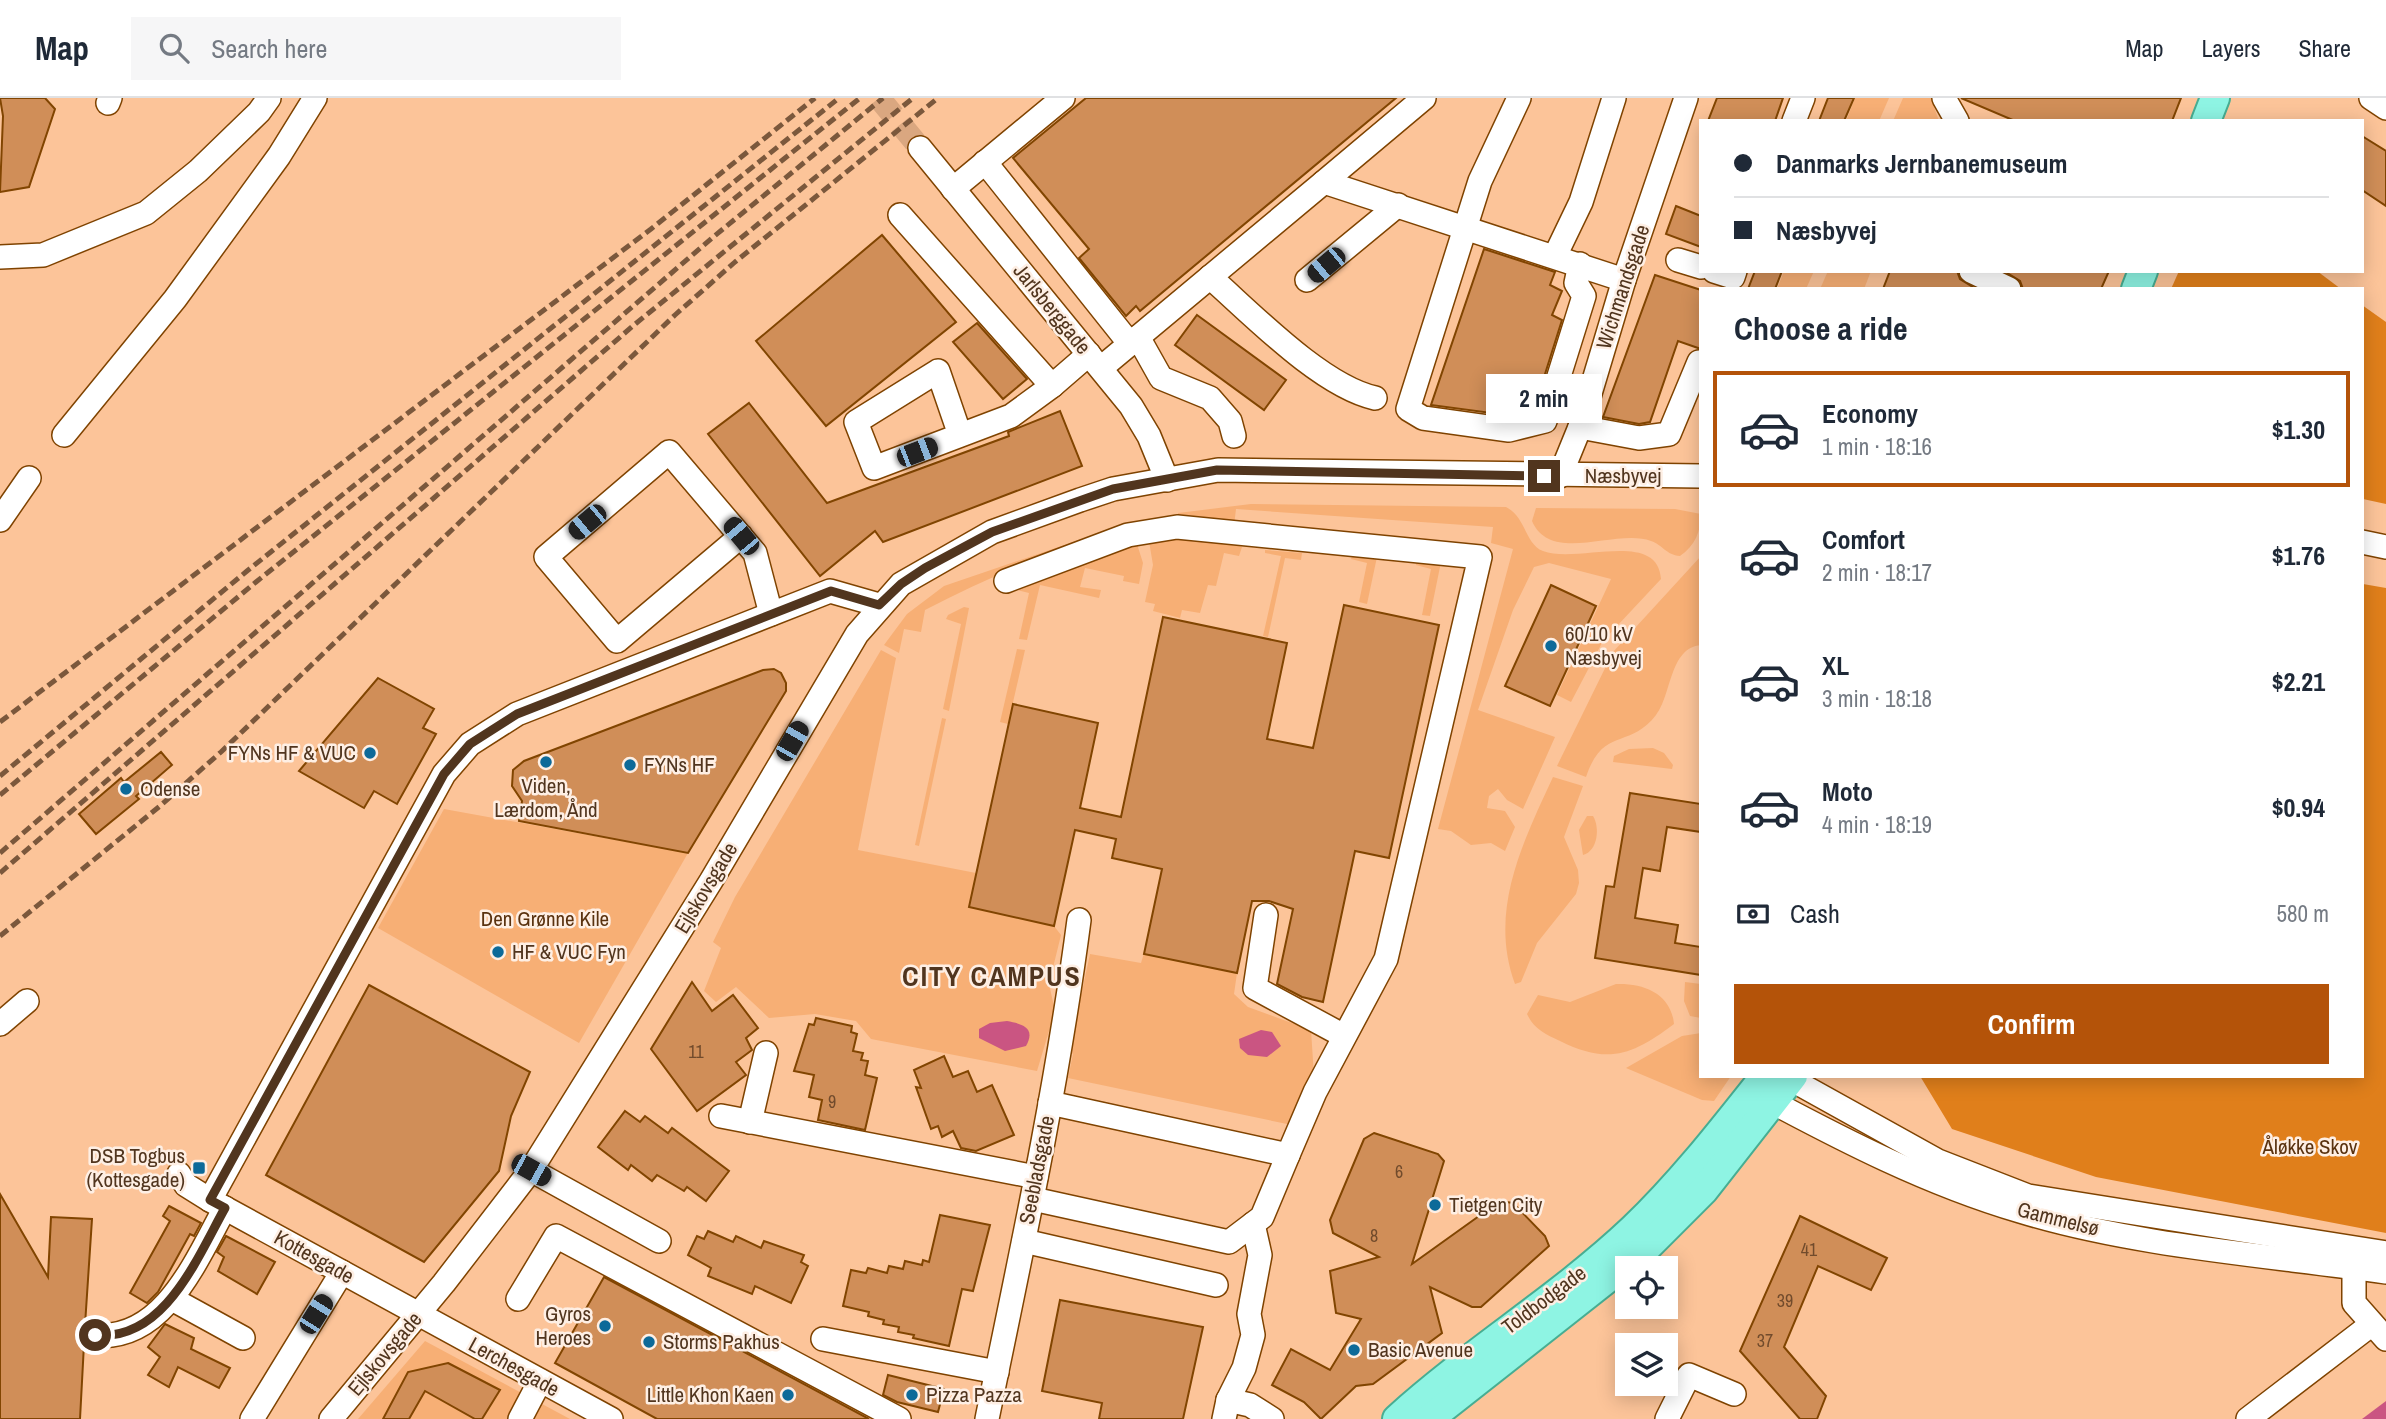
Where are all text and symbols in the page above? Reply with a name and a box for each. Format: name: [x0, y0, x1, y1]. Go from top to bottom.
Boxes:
search box: [131, 17, 621, 80]
text: Map: [35, 26, 89, 70]
icon: search: [155, 29, 193, 67]
text: Search here: [211, 31, 327, 66]
text: Map: [2125, 32, 2163, 64]
text: Layers: [2201, 32, 2260, 64]
text: Share: [2298, 32, 2351, 64]
text: Danmarks Jernbanemuseum: [1776, 146, 2068, 181]
text: Næsbyvej: [1776, 213, 1877, 248]
street label: Wichmandsgade: [1589, 221, 1656, 353]
car: [1304, 243, 1349, 287]
street label: Jarlsberggade: [1007, 257, 1098, 360]
text: Choose a ride: [1734, 307, 1908, 350]
callout: 2 min: [1486, 374, 1602, 424]
text: 2 min: [1519, 383, 1569, 414]
text: Economy: [1822, 396, 1918, 431]
icon: car: [1738, 398, 1801, 461]
text: $1.30: [2272, 412, 2325, 447]
text: 1 min · 18:16: [1822, 431, 1932, 462]
car: [894, 435, 941, 469]
route end: [1528, 460, 1560, 492]
street label: Næsbyvej: [1585, 461, 1661, 490]
car: [565, 500, 610, 544]
car: [720, 513, 763, 559]
text: Comfort: [1822, 522, 1905, 557]
icon: car: [1738, 524, 1801, 587]
text: $1.76: [2272, 538, 2325, 573]
text: 2 min · 18:17: [1822, 557, 1932, 588]
place label: 60/10 kV Næsbyvej: [1565, 619, 1642, 672]
marker: 60/10 kV Næsbyvej: [1543, 638, 1559, 654]
text: XL: [1822, 648, 1849, 683]
icon: car: [1738, 650, 1801, 713]
text: $2.21: [2272, 664, 2325, 699]
text: 3 min · 18:18: [1822, 683, 1932, 714]
car: [773, 718, 812, 764]
place label: FYNs HF & VUC: [228, 738, 356, 767]
marker: FYNs HF & VUC: [362, 745, 378, 761]
place label: FYNs HF: [644, 750, 715, 779]
marker: Viden, Lærdom, Ånd: [538, 754, 554, 770]
marker: FYNs HF: [622, 757, 638, 773]
place label: Viden, Lærdom, Ånd: [494, 771, 598, 824]
place label: Odense: [140, 774, 200, 803]
text: Moto: [1822, 774, 1873, 809]
icon: car: [1738, 776, 1801, 839]
marker: Odense: [118, 781, 134, 797]
text: $0.94: [2272, 790, 2325, 825]
text: 4 min · 18:19: [1822, 809, 1932, 840]
street label: Ejlskovsgade: [667, 837, 744, 939]
icon: cash: [1734, 895, 1772, 933]
text: Cash: [1790, 896, 1840, 931]
text: 580 m: [2277, 898, 2329, 929]
park label: Den Grønne Kile: [481, 904, 609, 933]
place label: HF & VUC Fyn: [512, 937, 626, 966]
marker: HF & VUC Fyn: [490, 944, 506, 960]
district label: CITY CAMPUS: [902, 957, 1082, 995]
button: Confirm: [1734, 984, 2329, 1064]
house number: 11: [688, 1039, 704, 1064]
house number: 9: [828, 1089, 836, 1114]
street label: Seebladsgade: [1012, 1113, 1061, 1227]
park label: Åløkke Skov: [2262, 1132, 2358, 1161]
place label: DSB Togbus (Kottesgade): [86, 1141, 185, 1194]
car: [508, 1151, 555, 1189]
house number: 6: [1395, 1159, 1403, 1184]
marker: DSB Togbus (Kottesgade): [191, 1160, 207, 1176]
place label: Tietgen City: [1449, 1190, 1543, 1219]
street label: Gammelsø: [2014, 1194, 2102, 1243]
marker: Tietgen City: [1427, 1197, 1443, 1213]
street label: Kottesgade: [269, 1223, 359, 1290]
house number: 8: [1370, 1223, 1378, 1248]
house number: 41: [1801, 1237, 1818, 1262]
map controls: [1615, 1256, 1678, 1396]
button: locate: [1615, 1256, 1678, 1319]
street label: Toldbodgade: [1496, 1258, 1592, 1341]
house number: 39: [1777, 1288, 1793, 1313]
car: [296, 1291, 337, 1337]
place label: Gyros Heroes: [535, 1299, 591, 1352]
street label: Ejlskovsgade: [341, 1305, 428, 1402]
marker: Gyros Heroes: [597, 1318, 613, 1334]
route start: [79, 1319, 111, 1351]
place label: Storms Pakhus: [663, 1327, 780, 1356]
house number: 37: [1757, 1328, 1773, 1353]
street label: Lerchesgade: [464, 1330, 565, 1403]
button: layers: [1615, 1333, 1678, 1396]
marker: Storms Pakhus: [641, 1334, 657, 1350]
place label: Basic Avenue: [1368, 1335, 1473, 1364]
marker: Basic Avenue: [1346, 1342, 1362, 1358]
place label: Little Khon Kaen: [647, 1380, 774, 1409]
place label: Pizza Pazza: [926, 1380, 1022, 1409]
marker: Little Khon Kaen: [780, 1387, 796, 1403]
marker: Pizza Pazza: [904, 1387, 920, 1403]

